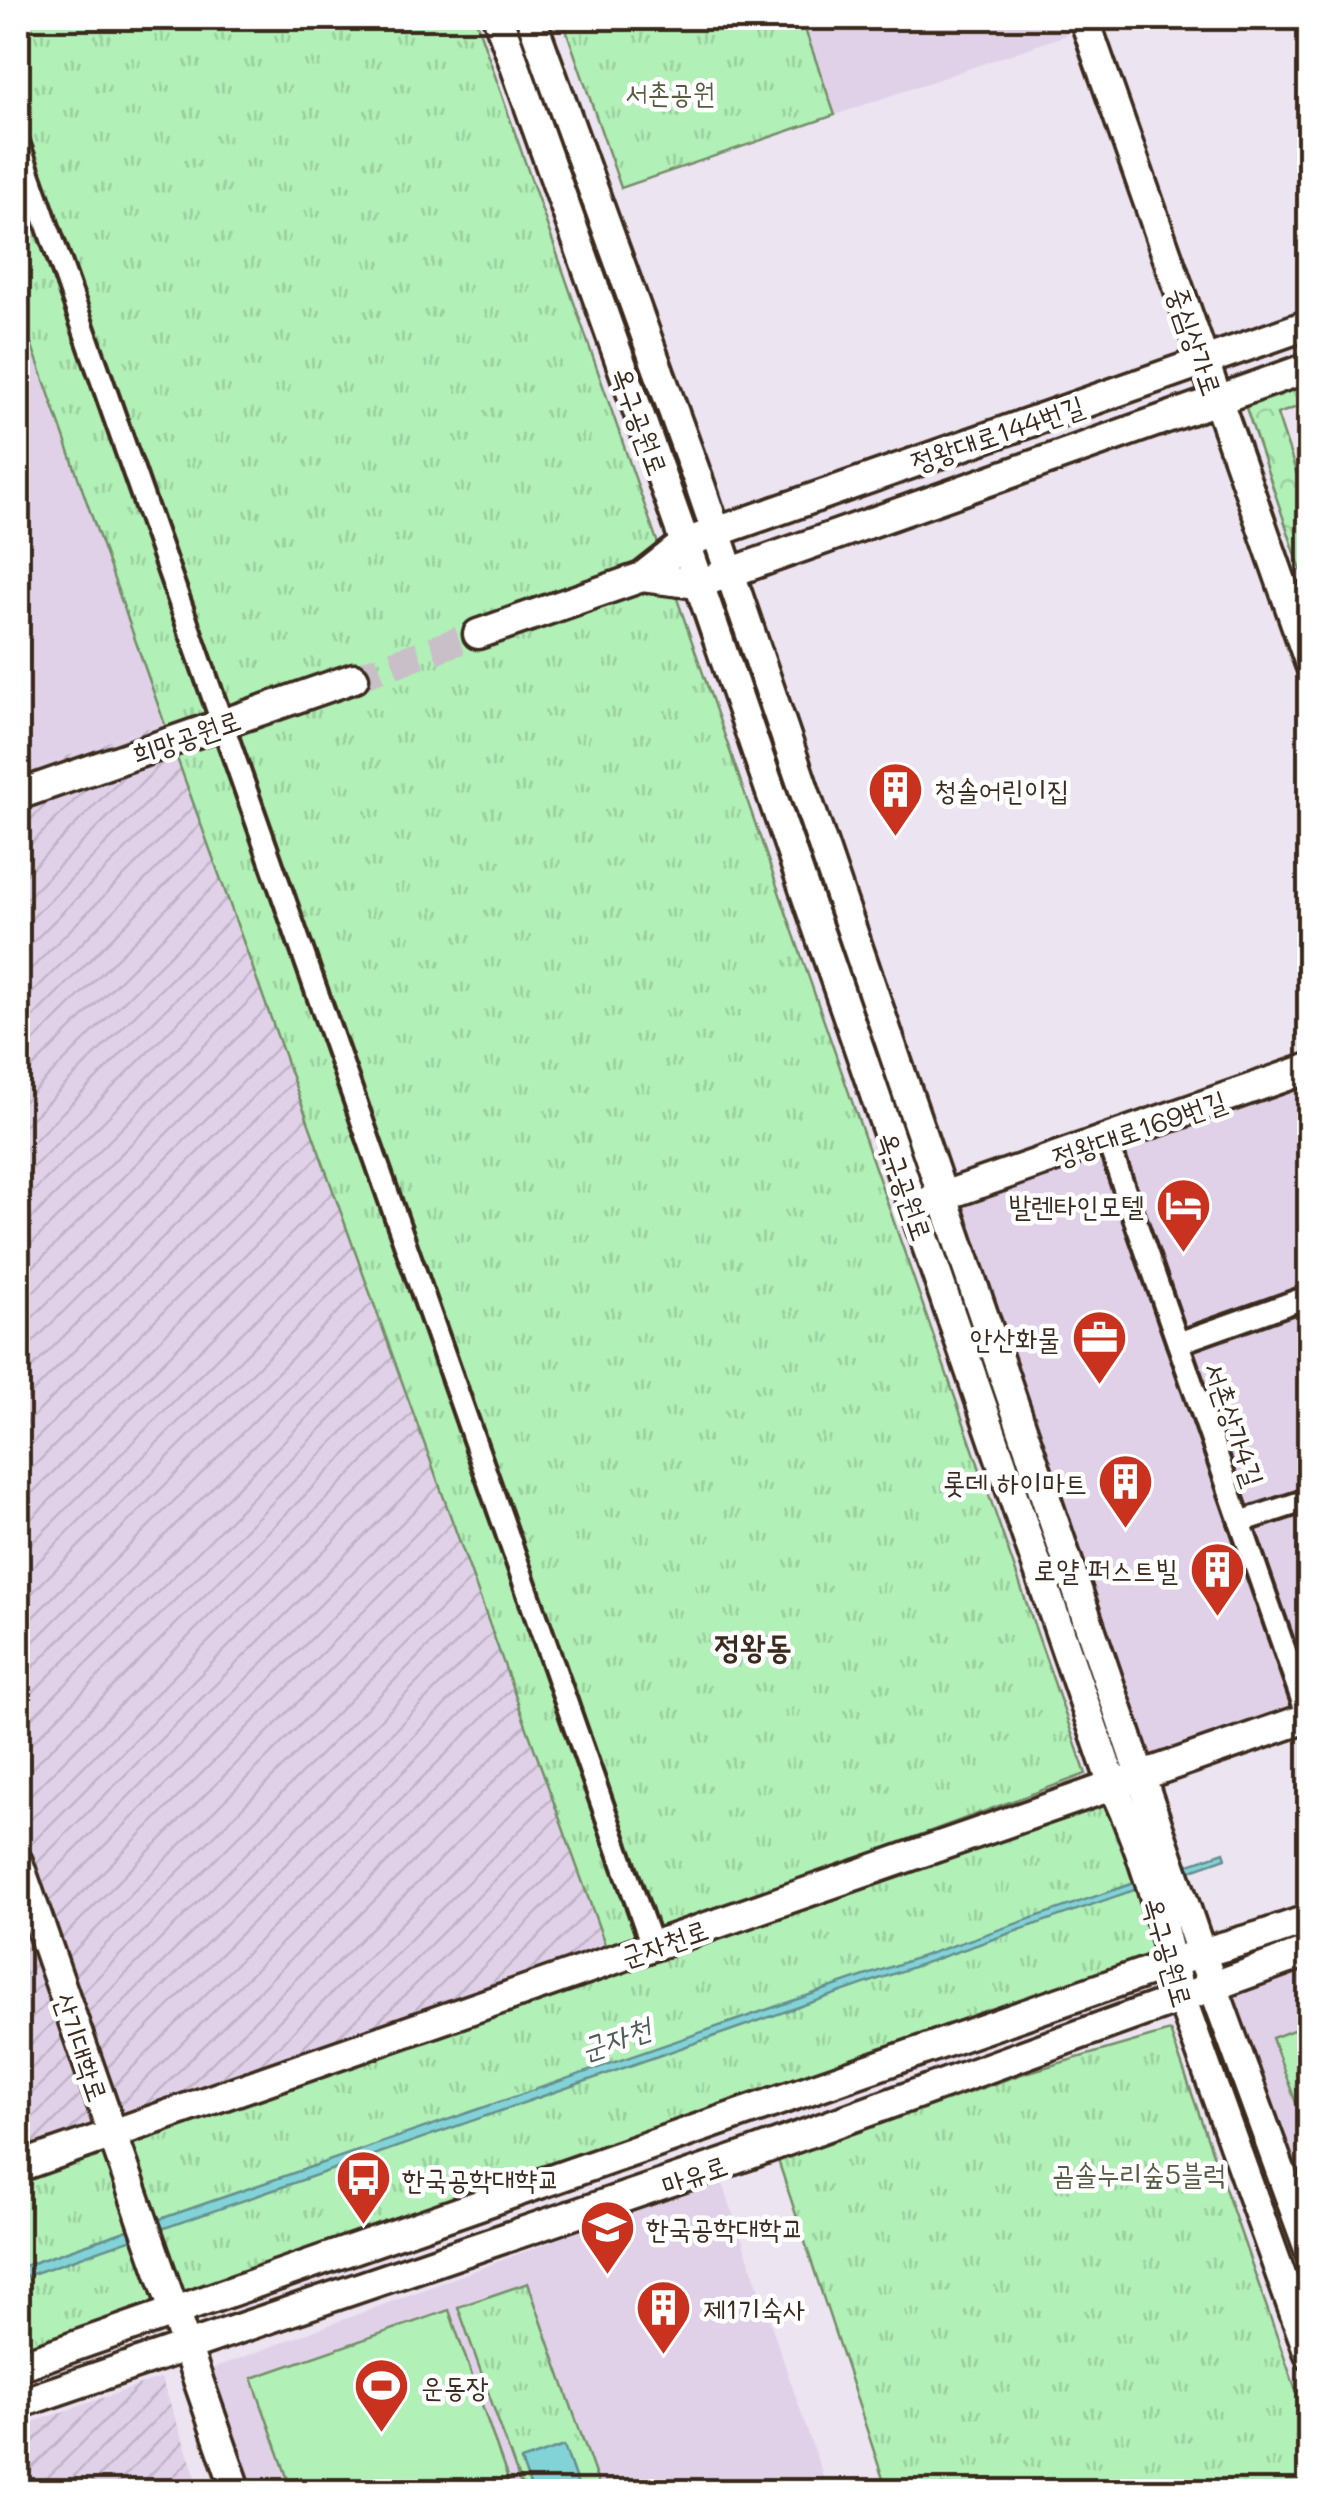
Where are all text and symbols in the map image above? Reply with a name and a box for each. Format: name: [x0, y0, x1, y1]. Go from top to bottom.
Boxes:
park label: 서촌공원: [625, 74, 715, 110]
street label: 중심상가로: [1161, 282, 1231, 400]
street label: 옥구공원로: [605, 362, 677, 480]
street label: 정왕대로144번길: [906, 387, 1088, 479]
street label: 희망공원로: [127, 701, 245, 771]
building icon: 청솔어린이집: [865, 759, 925, 838]
place label: 청솔어린이집: [934, 771, 1069, 807]
street label: 정왕대로169번길: [1047, 1081, 1231, 1175]
street label: 옥구공원로: [871, 1127, 941, 1245]
hotel icon: 발렌타인모텔: [1153, 1175, 1213, 1254]
place label: 발렌타인모텔: [1009, 1187, 1144, 1223]
office icon: 안산화물: [1069, 1308, 1129, 1387]
place label: 안산화물: [970, 1320, 1060, 1356]
street label: 서촌상가4길: [1197, 1357, 1273, 1491]
building icon: 롯데 하이마트: [1096, 1452, 1156, 1531]
place label: 롯데 하이마트: [943, 1464, 1087, 1500]
building icon: 로얄 퍼스트빌: [1187, 1539, 1247, 1618]
place label: 로얄 퍼스트빌: [1034, 1551, 1178, 1587]
district label: 정왕동: [714, 1624, 792, 1666]
street label: 옥구공원로: [1136, 1893, 1202, 2011]
street label: 군자천로: [616, 1910, 712, 1974]
street label: 산기대학로: [47, 1988, 117, 2106]
water label: 군자천: [574, 2005, 658, 2068]
street label: 마유로: [656, 2146, 732, 2202]
bus stop icon: 한국공학대햑교: [333, 2148, 393, 2227]
park label: 곰솔누리숲5블럭: [1052, 2155, 1226, 2191]
place label: 한국공학대햑교: [402, 2160, 560, 2196]
school or university icon: 한국공학대학교: [577, 2197, 637, 2276]
place label: 한국공학대학교: [646, 2209, 804, 2245]
building icon: 제1기숙사: [634, 2278, 694, 2357]
place label: 제1기숙사: [703, 2290, 806, 2326]
sports icon: 운동장: [352, 2356, 412, 2435]
place label: 운동장: [421, 2368, 489, 2404]

